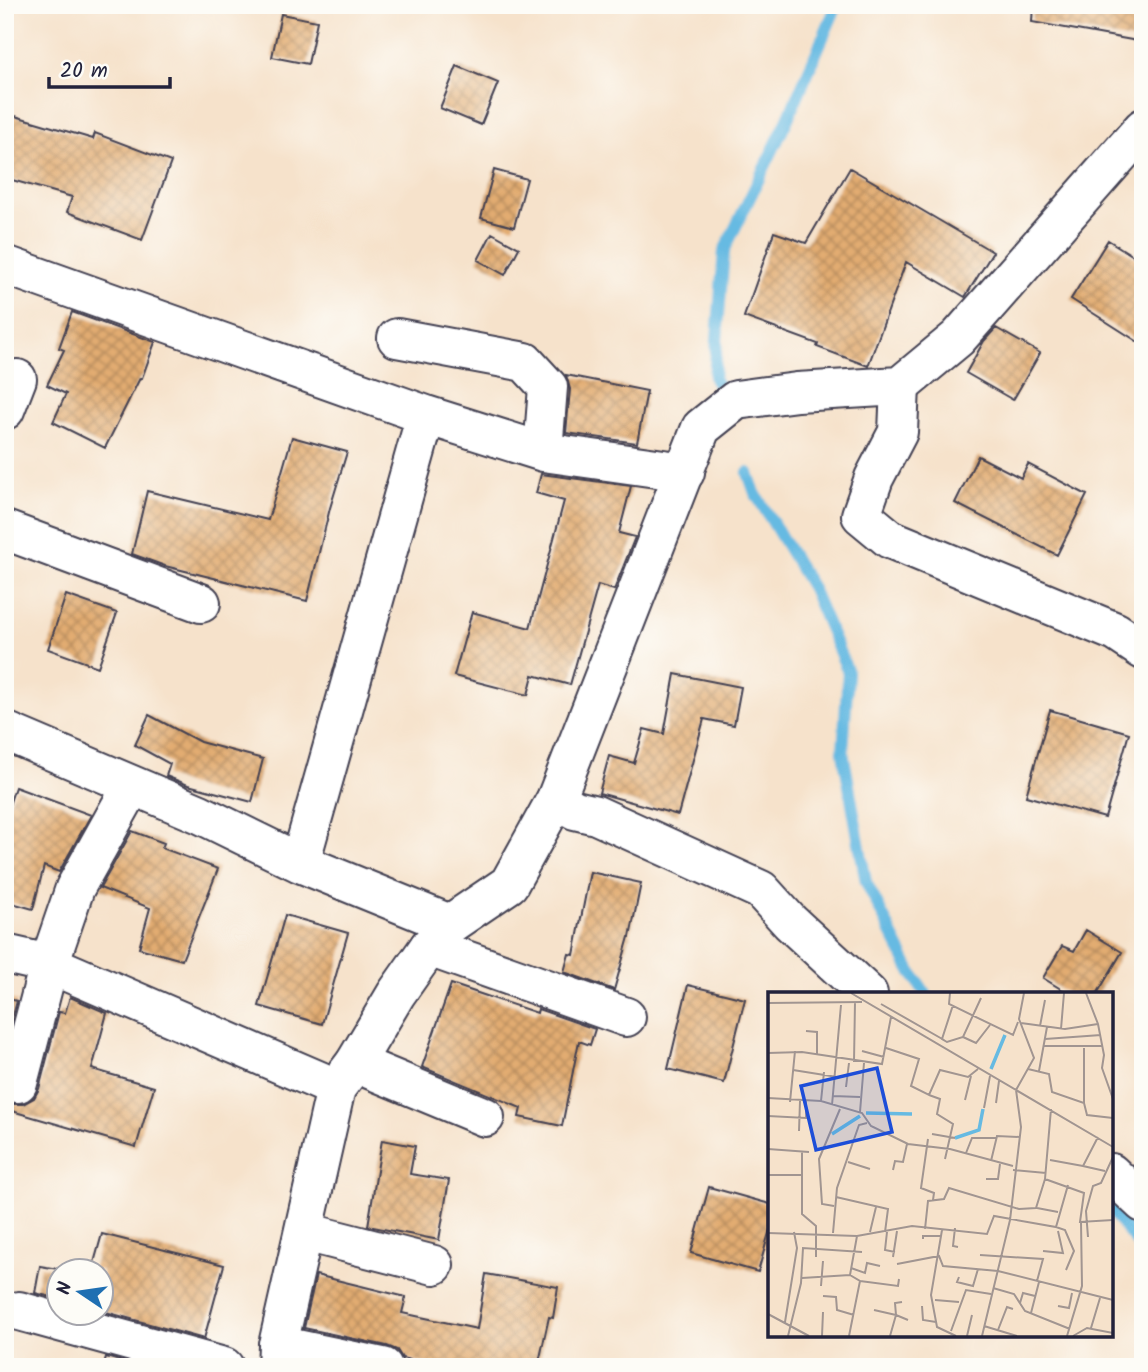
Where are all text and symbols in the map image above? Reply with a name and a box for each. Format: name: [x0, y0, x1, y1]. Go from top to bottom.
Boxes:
scale bar: [49, 46, 170, 90]
text: 20 m: [60, 55, 108, 88]
inset map: [768, 992, 1113, 1337]
north arrow: [46, 1256, 116, 1326]
text: N: [49, 1279, 81, 1298]

